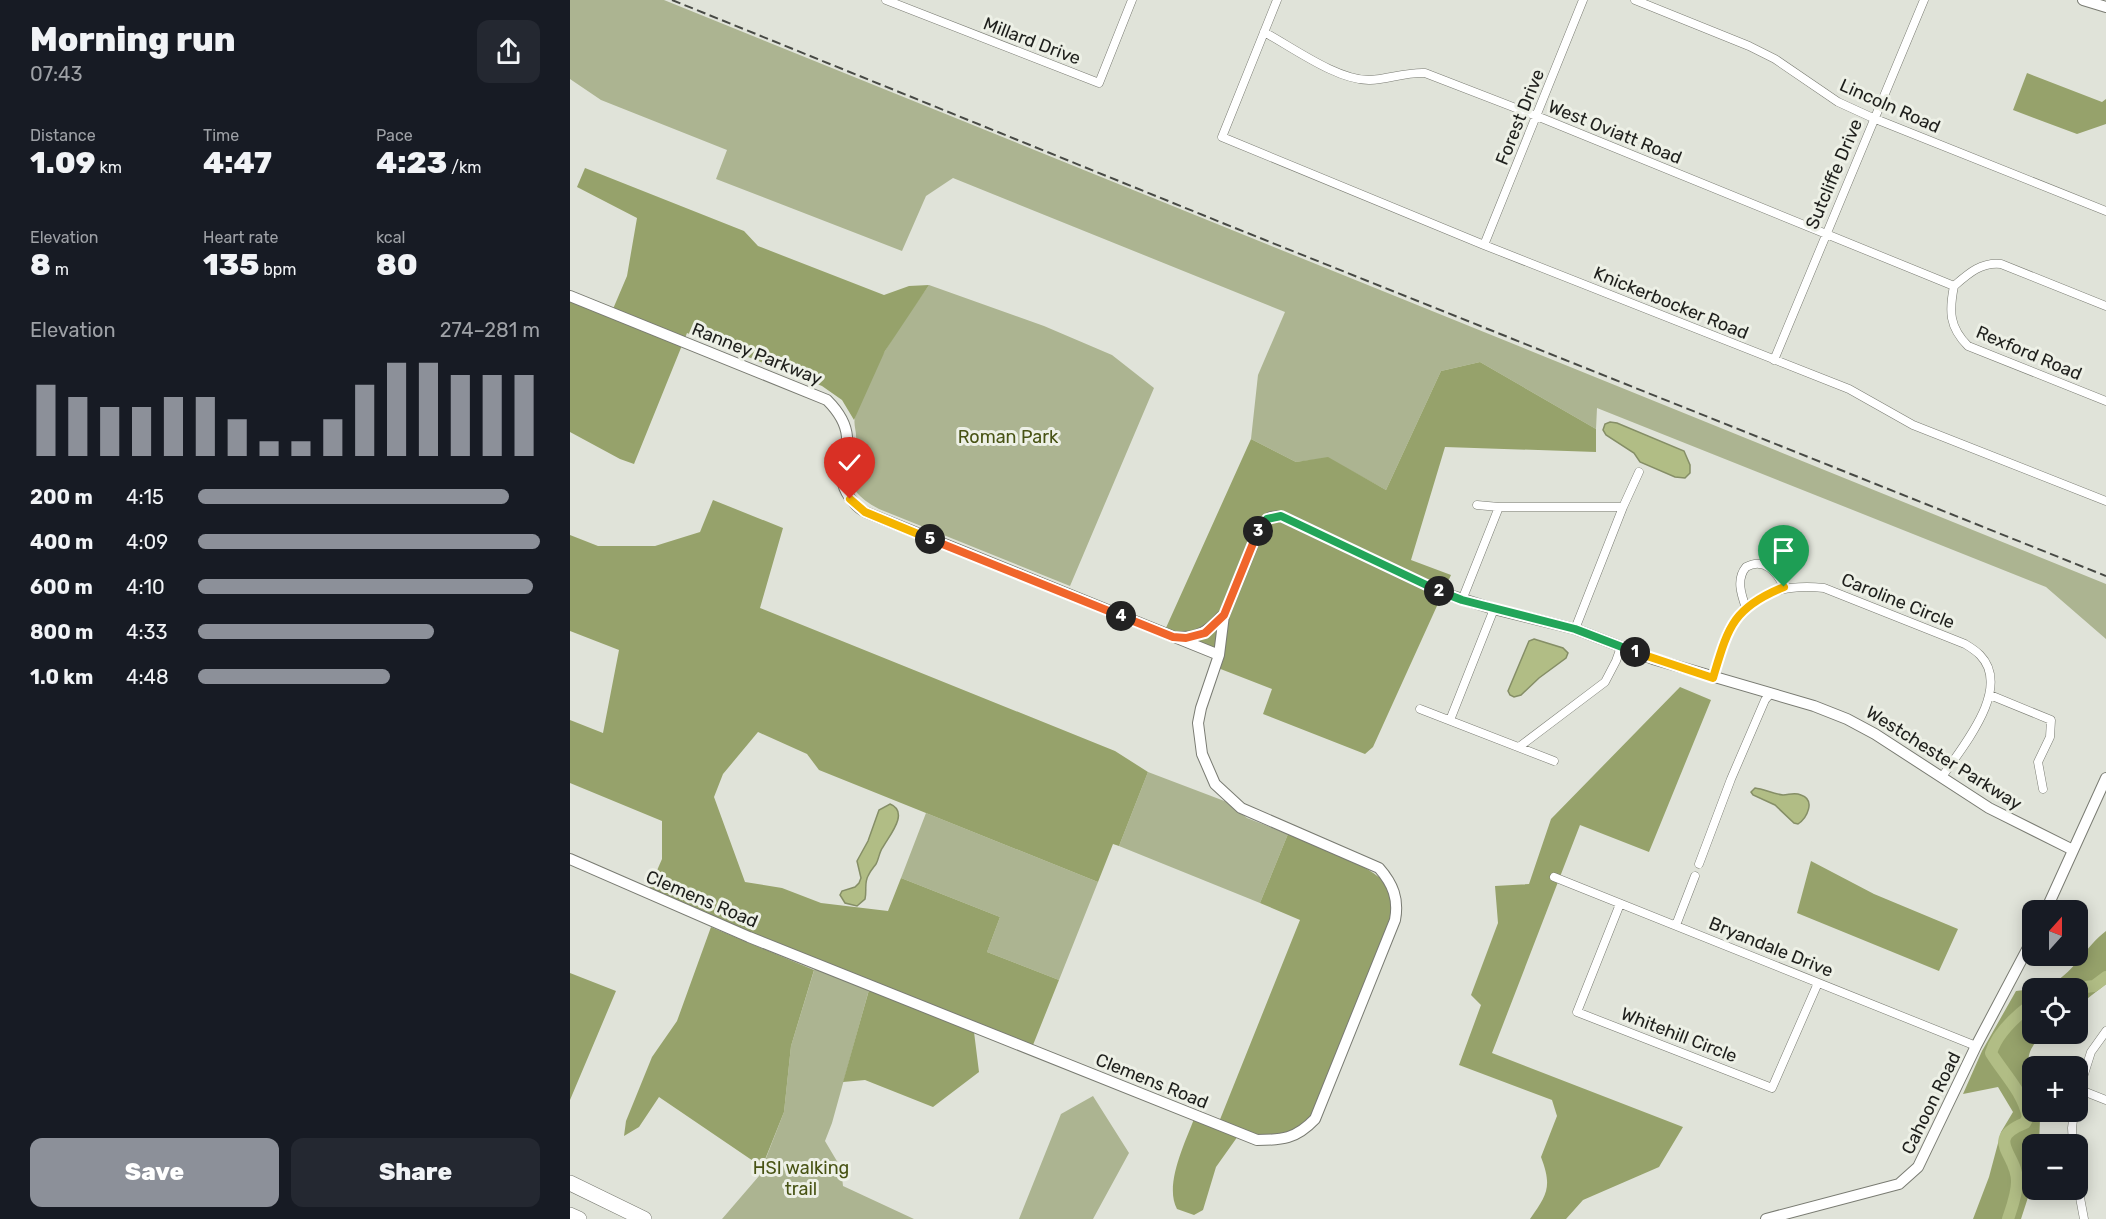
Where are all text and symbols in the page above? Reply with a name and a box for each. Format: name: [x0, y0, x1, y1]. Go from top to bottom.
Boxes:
street label: Millard Drive: [980, 12, 1084, 70]
text: Morning run: [30, 20, 235, 59]
button: share: [477, 20, 540, 83]
text: 07:43: [30, 62, 83, 86]
street label: Forest Drive: [1491, 66, 1549, 168]
street label: Lincoln Road: [1836, 74, 1944, 138]
street label: West Oviatt Road: [1545, 95, 1685, 169]
street label: Sutcliffe Drive: [1801, 115, 1867, 233]
text: Distance: [30, 126, 96, 145]
text: Time: [203, 126, 239, 145]
text: Pace: [376, 126, 413, 145]
text: 1.09: [30, 145, 95, 181]
text: 4:47: [203, 145, 272, 181]
text: 4:23: [376, 145, 447, 181]
text: km: [95, 158, 122, 177]
text: /km: [447, 158, 481, 177]
text: Elevation: [30, 228, 99, 247]
text: Heart rate: [203, 228, 278, 247]
text: kcal: [376, 228, 405, 247]
text: 8: [30, 247, 51, 283]
text: 135: [203, 247, 259, 283]
text: 80: [376, 247, 418, 283]
text: m: [51, 260, 69, 279]
text: bpm: [259, 260, 297, 279]
street label: Knickerbocker Road: [1590, 262, 1752, 344]
text: Elevation: [30, 318, 116, 342]
text: 274–281 m: [440, 318, 540, 342]
street label: Ranney Parkway: [689, 318, 825, 390]
street label: Rexford Road: [1973, 321, 2085, 385]
park label: Roman Park: [958, 426, 1059, 448]
pin: [824, 437, 875, 499]
icon: check: [833, 446, 866, 479]
text: 200 m: [30, 485, 93, 509]
text: 4:15: [126, 485, 164, 509]
pin: 3: [1243, 516, 1273, 546]
text: 3: [1253, 521, 1263, 540]
pin: 5: [915, 524, 945, 554]
pin: [1758, 525, 1809, 587]
text: 5: [925, 529, 935, 548]
text: 400 m: [30, 530, 93, 554]
text: 4:09: [126, 530, 168, 554]
icon: arrive: [1767, 534, 1800, 567]
street label: Caroline Circle: [1838, 568, 1958, 634]
text: 600 m: [30, 575, 93, 599]
text: 4:10: [126, 575, 165, 599]
pin: 2: [1424, 576, 1454, 606]
text: 2: [1434, 581, 1444, 600]
pin: 4: [1106, 601, 1136, 631]
text: 4: [1116, 606, 1126, 625]
text: 800 m: [30, 620, 93, 644]
text: 4:33: [126, 620, 168, 644]
pin: 1: [1620, 637, 1650, 667]
text: 1: [1631, 642, 1639, 661]
text: 1.0 km: [30, 665, 93, 689]
text: 4:48: [126, 665, 169, 689]
street label: Westchester Parkway: [1862, 701, 2026, 815]
street label: Clemens Road: [643, 865, 761, 933]
north arrow: [2022, 900, 2088, 966]
map controls: [2022, 900, 2088, 1200]
street label: Bryandale Drive: [1706, 912, 1836, 982]
button: locate: [2022, 978, 2088, 1044]
street label: Whitehill Circle: [1618, 1003, 1740, 1067]
street label: Clemens Road: [1092, 1048, 1212, 1114]
street label: Cahoon Road: [1897, 1048, 1965, 1158]
button: +: [2022, 1056, 2088, 1122]
button: −: [2022, 1134, 2088, 1200]
button: Save: [30, 1138, 279, 1207]
button: Share: [291, 1138, 540, 1207]
park label: HSI walking trail: [753, 1157, 849, 1200]

